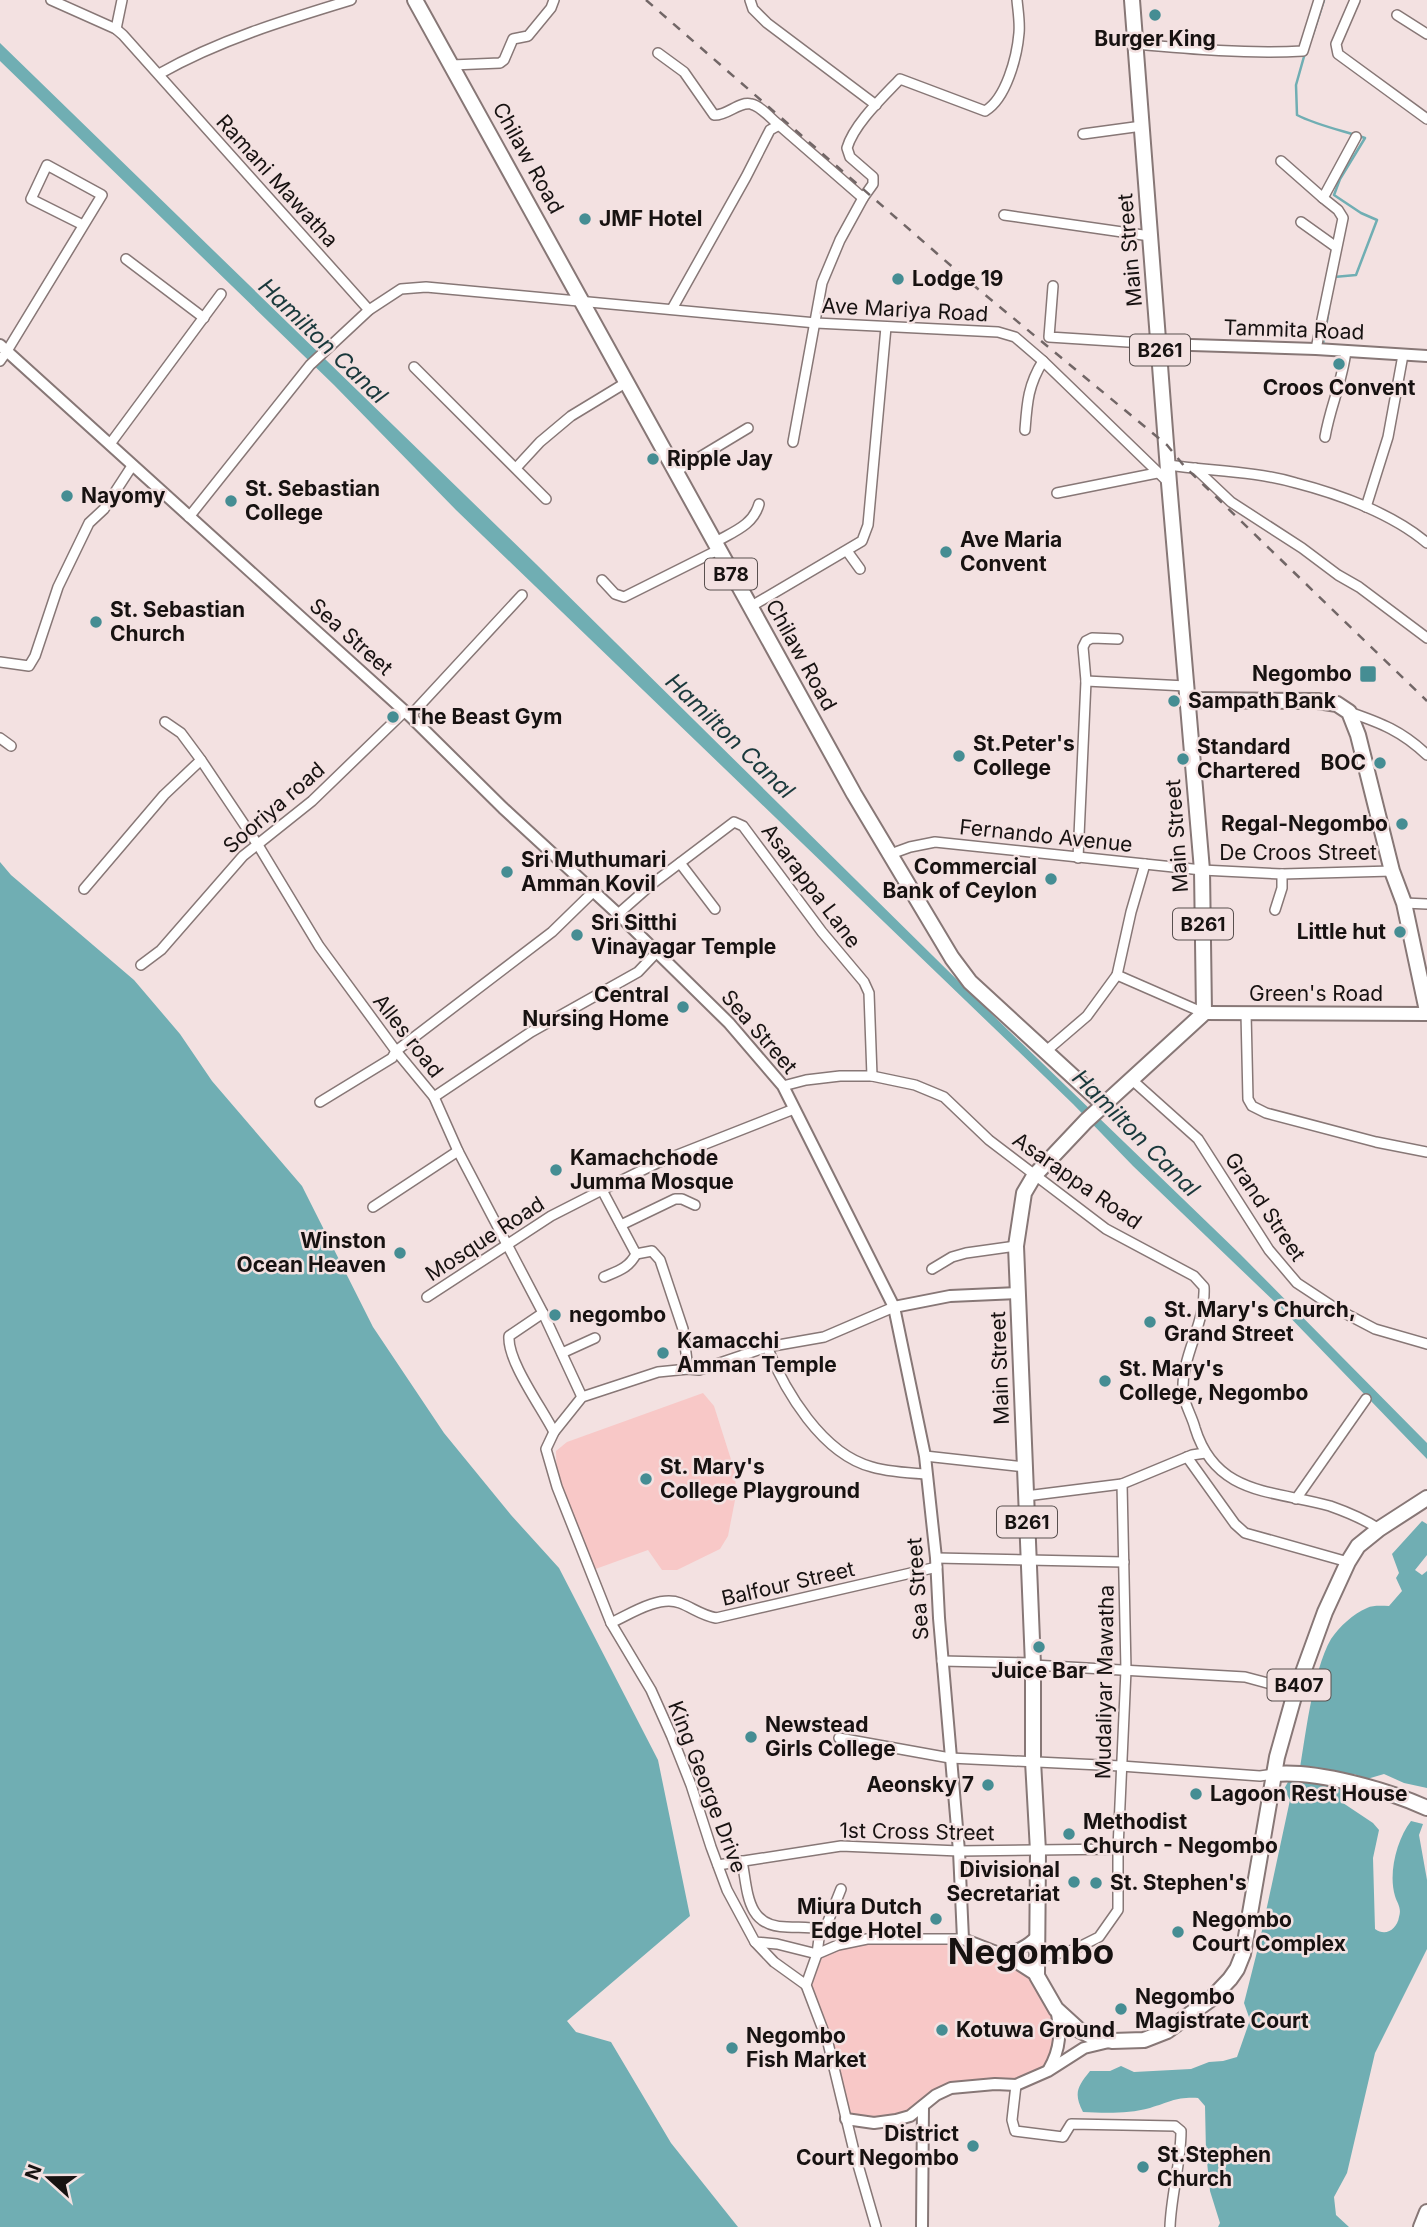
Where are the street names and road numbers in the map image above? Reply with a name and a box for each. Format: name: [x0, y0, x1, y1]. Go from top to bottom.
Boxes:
street label: Chilaw Road: [488, 98, 569, 218]
street label: Ramani Mawatha: [211, 109, 343, 252]
street label: Main Street: [1112, 192, 1147, 308]
street label: Ave Mariya Road: [821, 293, 989, 326]
street label: Tammita Road: [1223, 315, 1365, 344]
road number: B261: [1130, 334, 1190, 366]
road number: B78: [705, 558, 757, 590]
street label: Sea Street: [305, 593, 398, 680]
street label: Chilaw Road: [761, 595, 842, 715]
street label: Sooriya road: [218, 757, 330, 859]
street label: Main Street: [1160, 778, 1193, 893]
street label: Fernando Avenue: [958, 814, 1134, 857]
street label: Asarappa Lane: [757, 819, 866, 953]
street label: De Croos Street: [1219, 840, 1377, 865]
road number: B261: [1173, 908, 1233, 940]
street label: Green's Road: [1249, 981, 1383, 1006]
street label: Sea Street: [716, 985, 803, 1079]
street label: Alles road: [368, 989, 449, 1082]
street label: Asarappa Road: [1008, 1127, 1146, 1234]
street label: Grand Street: [1220, 1148, 1311, 1266]
street label: Mosque Road: [421, 1191, 549, 1286]
street label: Main Street: [985, 1311, 1014, 1425]
road number: B261: [997, 1506, 1057, 1538]
street label: Sea Street: [901, 1537, 934, 1641]
street label: Balfour Street: [719, 1556, 857, 1611]
street label: Mudaliyar Mawatha: [1090, 1585, 1119, 1779]
road number: B407: [1268, 1670, 1330, 1700]
street label: King George Drive: [663, 1697, 752, 1876]
street label: 1st Cross Street: [839, 1818, 995, 1845]

